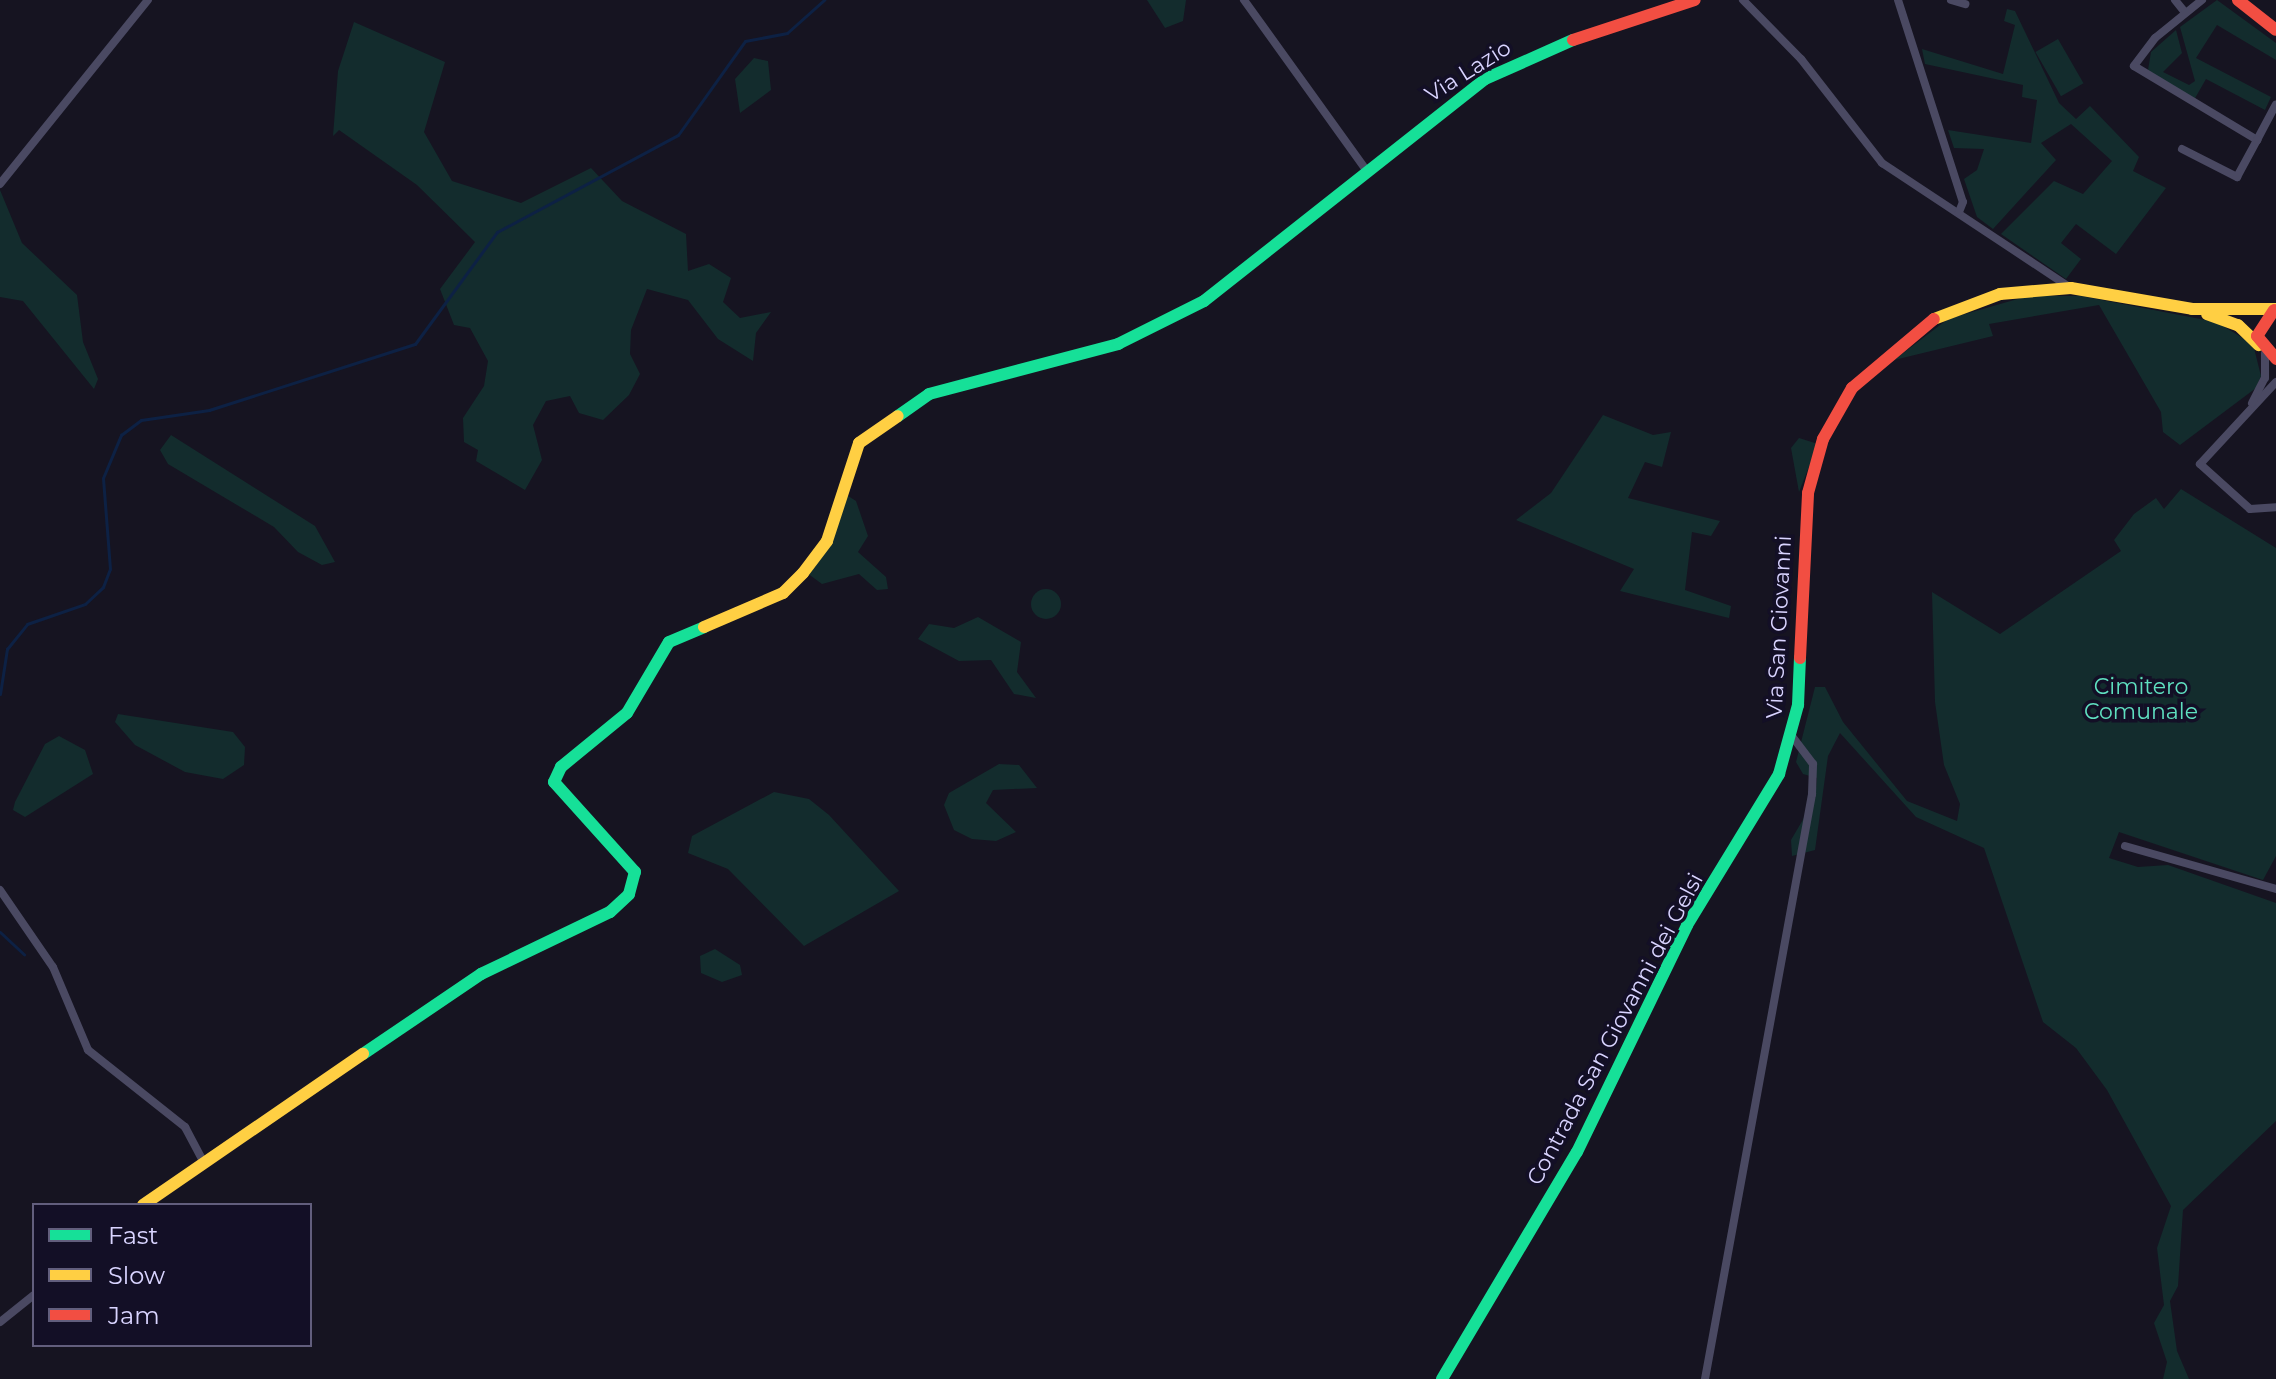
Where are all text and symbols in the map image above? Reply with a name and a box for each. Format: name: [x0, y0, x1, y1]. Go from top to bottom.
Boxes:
street label: Via Lazio: [1420, 34, 1516, 108]
street label: Via San Giovanni: [1761, 535, 1797, 719]
park label: Cimitero Comunale: [2084, 673, 2198, 724]
street label: Contrada San Giovanni dei Gelsi: [1521, 869, 1709, 1189]
legend: [32, 1203, 312, 1347]
text: Fast: [108, 1221, 158, 1250]
text: Slow: [108, 1261, 165, 1290]
text: Jam: [108, 1301, 160, 1330]

